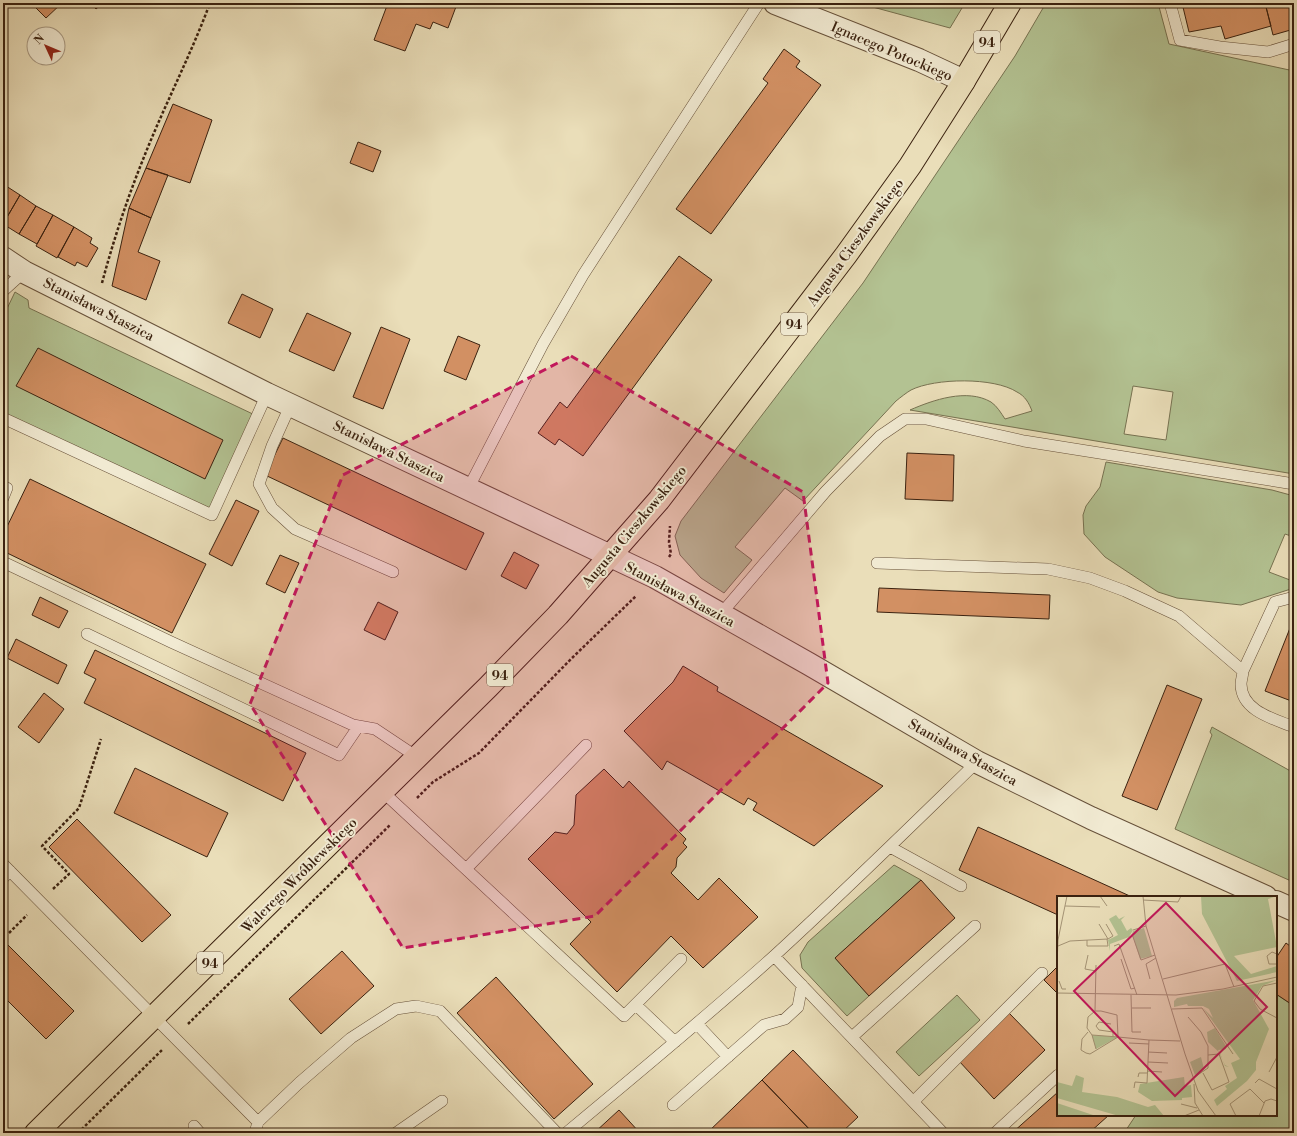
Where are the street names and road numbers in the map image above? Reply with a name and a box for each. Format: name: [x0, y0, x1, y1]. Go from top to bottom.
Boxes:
street label: Ignacego Potockiego: [828, 18, 955, 86]
road number: 94: [974, 31, 1000, 53]
street label: Augusta Cieszkowskiego: [803, 175, 908, 311]
street label: Stanisława Staszica: [40, 274, 158, 346]
road number: 94: [781, 313, 807, 335]
street label: Stanisława Staszica: [330, 417, 448, 487]
street label: Augusta Cieszkowskiego: [578, 462, 691, 592]
street label: Stanisława Staszica: [621, 558, 738, 632]
road number: 94: [487, 664, 513, 686]
street label: Stanisława Staszica: [905, 715, 1021, 791]
street label: Walerego Wróblewskiego: [237, 814, 361, 938]
road number: 94: [197, 952, 223, 974]

